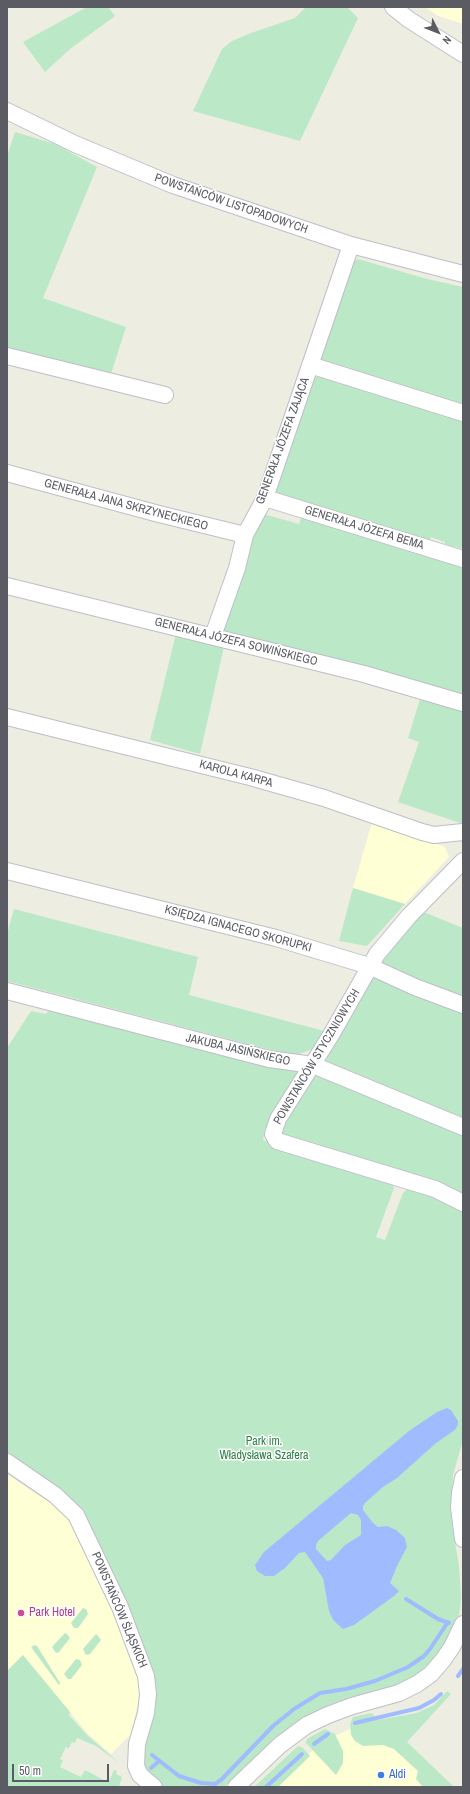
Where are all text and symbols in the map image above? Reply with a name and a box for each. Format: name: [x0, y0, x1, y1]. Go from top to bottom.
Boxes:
north arrow: [418, 12, 458, 52]
text: N: [440, 33, 454, 47]
street label: POWSTAŃCÓW LISTOPADOWYCH: [152, 171, 310, 237]
street label: GENERAŁA JÓZEFA ZAJĄCA: [253, 376, 313, 506]
street label: GENERAŁA JANA SKRZYNECKIEGO: [43, 476, 209, 534]
street label: GENERAŁA JÓZEFA BEMA: [303, 503, 425, 553]
street label: GENERAŁA JÓZEFA SOWIŃSKIEGO: [153, 615, 319, 669]
street label: KAROLA KARPA: [198, 757, 274, 791]
street label: KSIĘDZA IGNACEGO SKORUPKI: [163, 902, 313, 956]
street label: POWSTAŃCÓW STYCZNIOWYCH: [271, 987, 363, 1127]
street label: JAKUBA JASIŃSKIEGO: [184, 1031, 292, 1069]
park label: Park im. Władysława Szafera: [219, 1435, 309, 1463]
street label: POWSTAŃCÓW ŚLĄSKICH: [88, 1550, 150, 1670]
place label: Park Hotel: [29, 1606, 75, 1620]
marker: Park Hotel: [16, 1608, 26, 1618]
scale bar: [14, 1756, 111, 1782]
text: 50 m: [19, 1763, 41, 1779]
place label: Aldi: [389, 1768, 406, 1782]
marker: Aldi: [376, 1770, 386, 1780]

